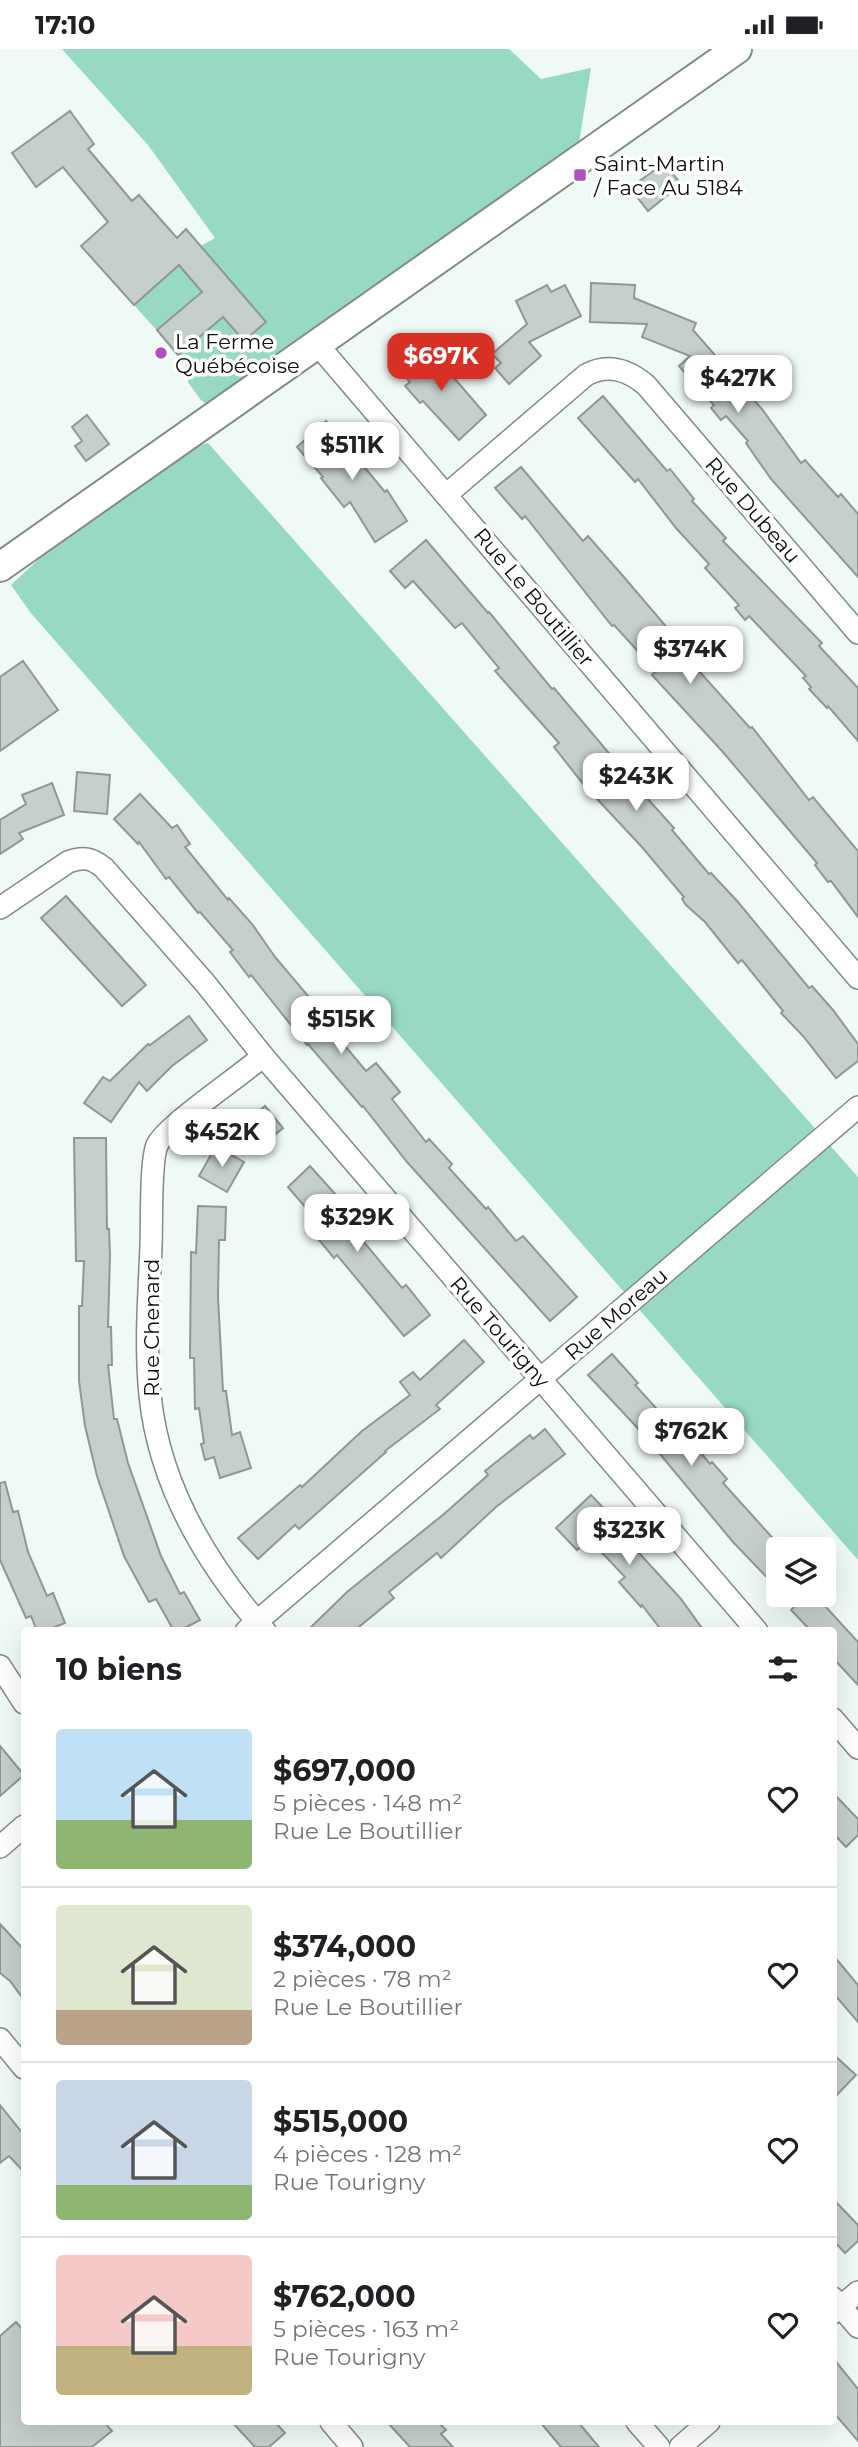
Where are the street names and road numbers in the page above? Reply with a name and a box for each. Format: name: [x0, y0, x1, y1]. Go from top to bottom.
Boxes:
street label: Rue Dubeau: [700, 452, 806, 568]
street label: Rue Le Boutillier: [469, 523, 599, 671]
street label: Rue Chenard: [139, 1259, 164, 1397]
street label: Rue Moreau: [560, 1263, 672, 1365]
street label: Rue Tourigny: [445, 1271, 555, 1393]

